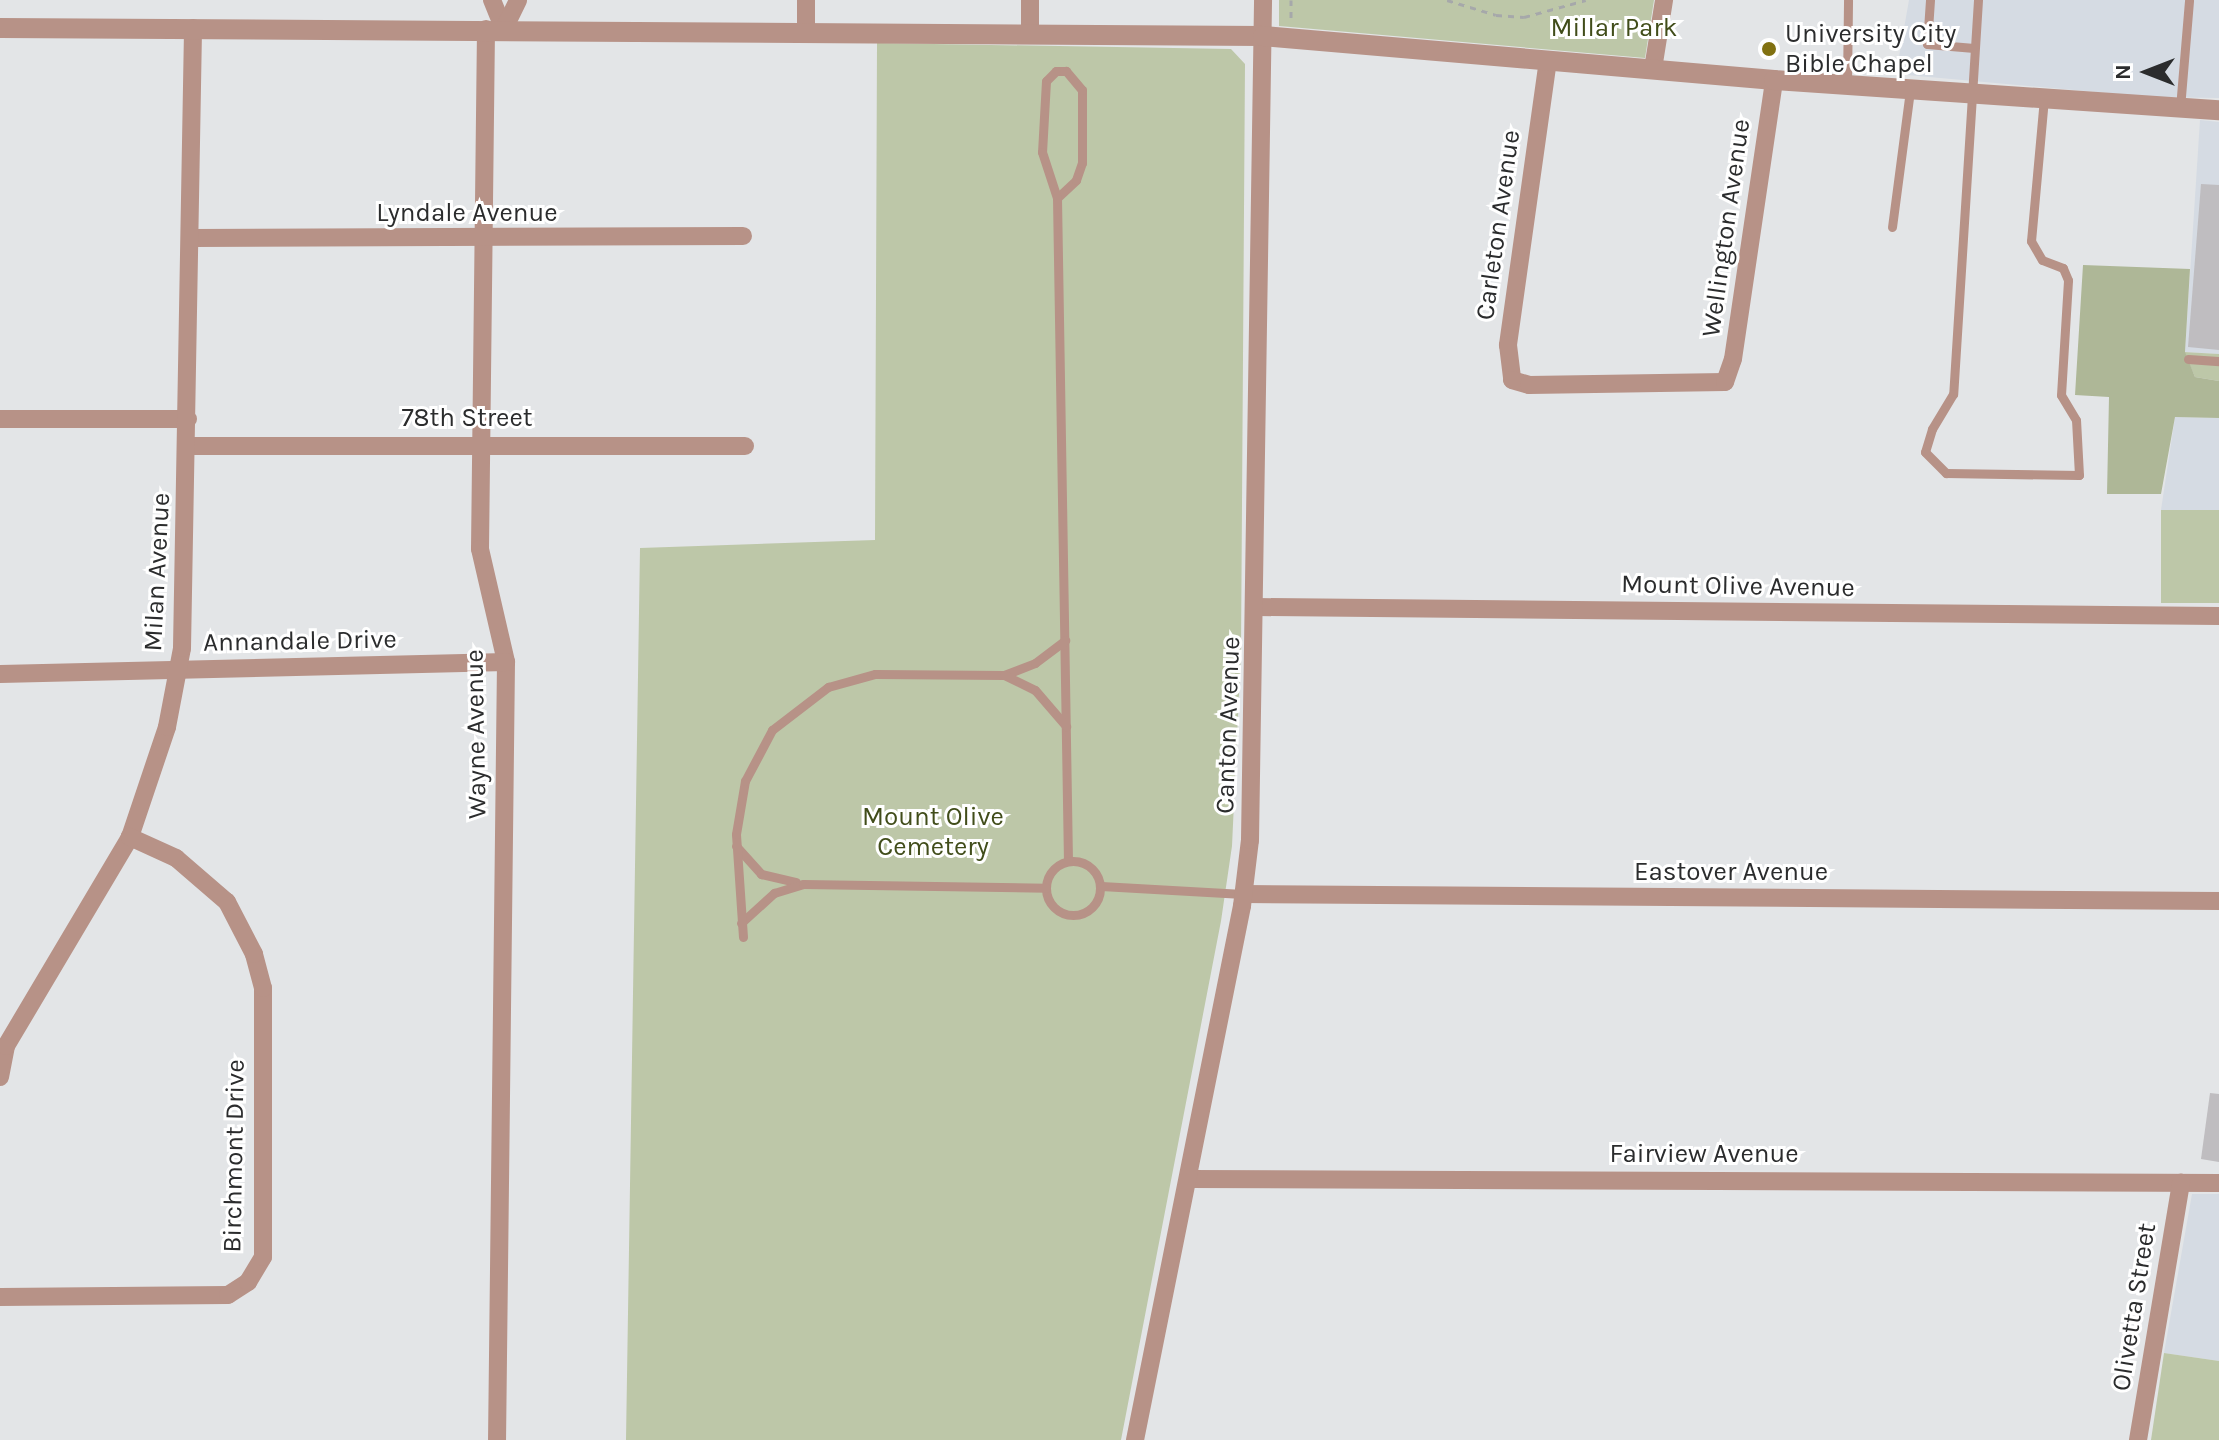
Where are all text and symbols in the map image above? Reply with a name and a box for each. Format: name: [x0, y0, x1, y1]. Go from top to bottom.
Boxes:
park label: Millar Park: [1551, 12, 1677, 44]
place label: University City Bible Chapel: [1785, 18, 1956, 80]
north arrow: [2107, 32, 2187, 112]
marker: University City Bible Chapel: [1760, 40, 1778, 58]
text: N: [2110, 64, 2136, 80]
street label: Wellington Avenue: [1695, 117, 1757, 339]
street label: Carleton Avenue: [1469, 128, 1527, 322]
street label: Lyndale Avenue: [376, 197, 558, 229]
street label: 78th Street: [401, 402, 533, 434]
street label: Milan Avenue: [137, 492, 177, 652]
street label: Mount Olive Avenue: [1621, 568, 1855, 604]
street label: Annandale Drive: [203, 624, 397, 658]
street label: Canton Avenue: [1209, 636, 1247, 814]
street label: Wayne Avenue: [459, 649, 493, 819]
park label: Mount Olive Cemetery: [862, 801, 1004, 862]
street label: Eastover Avenue: [1634, 856, 1828, 888]
street label: Birchmont Drive: [217, 1059, 251, 1253]
street label: Fairview Avenue: [1609, 1138, 1799, 1170]
street label: Olivetta Street: [2105, 1221, 2163, 1393]

